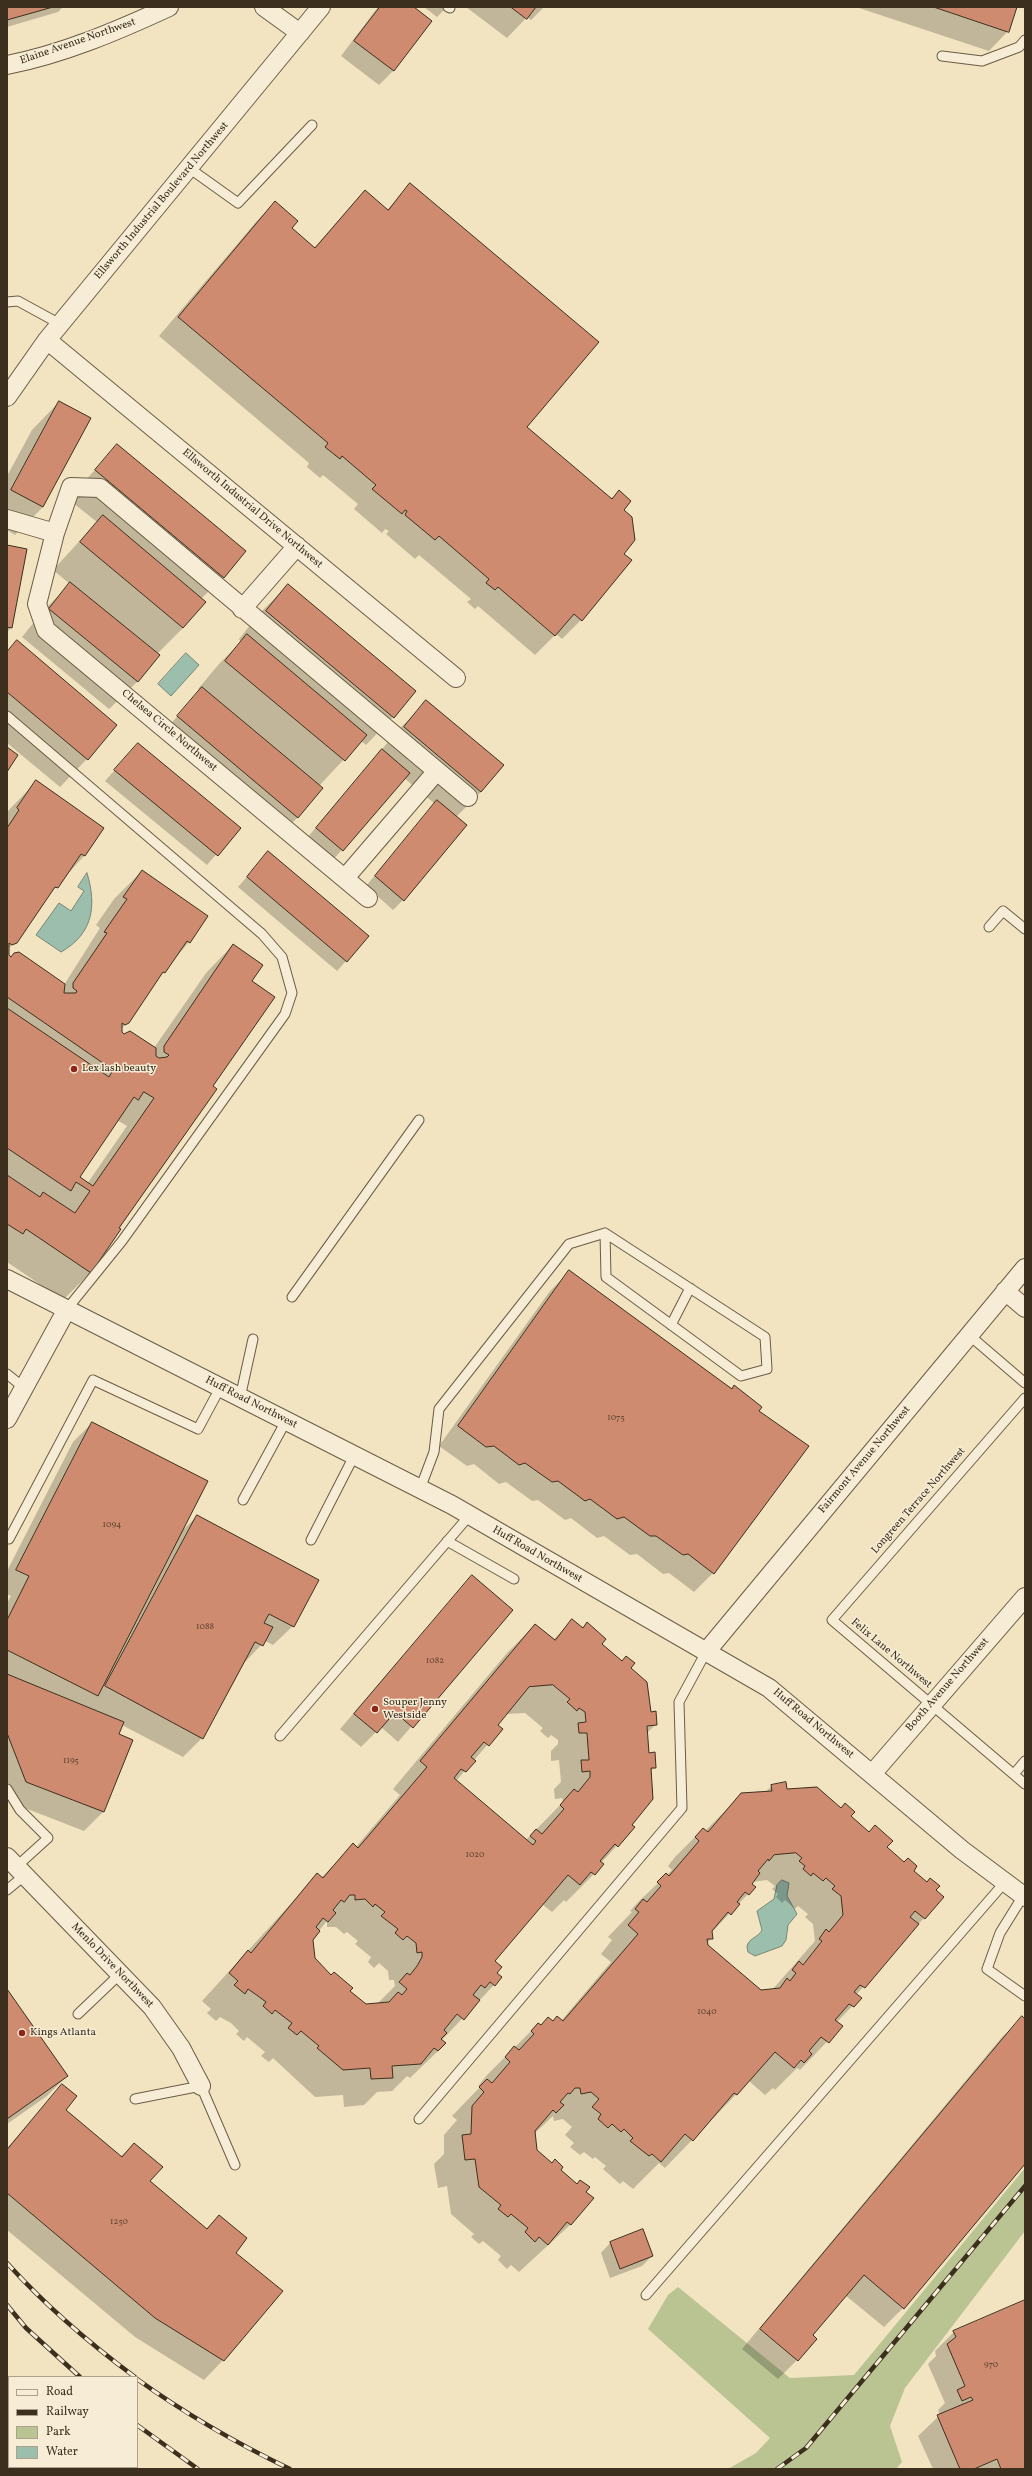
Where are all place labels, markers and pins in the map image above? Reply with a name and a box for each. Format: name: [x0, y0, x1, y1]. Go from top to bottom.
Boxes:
place label: Lex lash beauty: [82, 1062, 156, 1076]
marker: Lex lash beauty: [69, 1064, 79, 1074]
place label: Souper Jenny Westside: [383, 1696, 447, 1722]
marker: Souper Jenny Westside: [370, 1704, 380, 1714]
place label: Kings Atlanta: [30, 2026, 96, 2040]
marker: Kings Atlanta: [17, 2028, 27, 2038]

